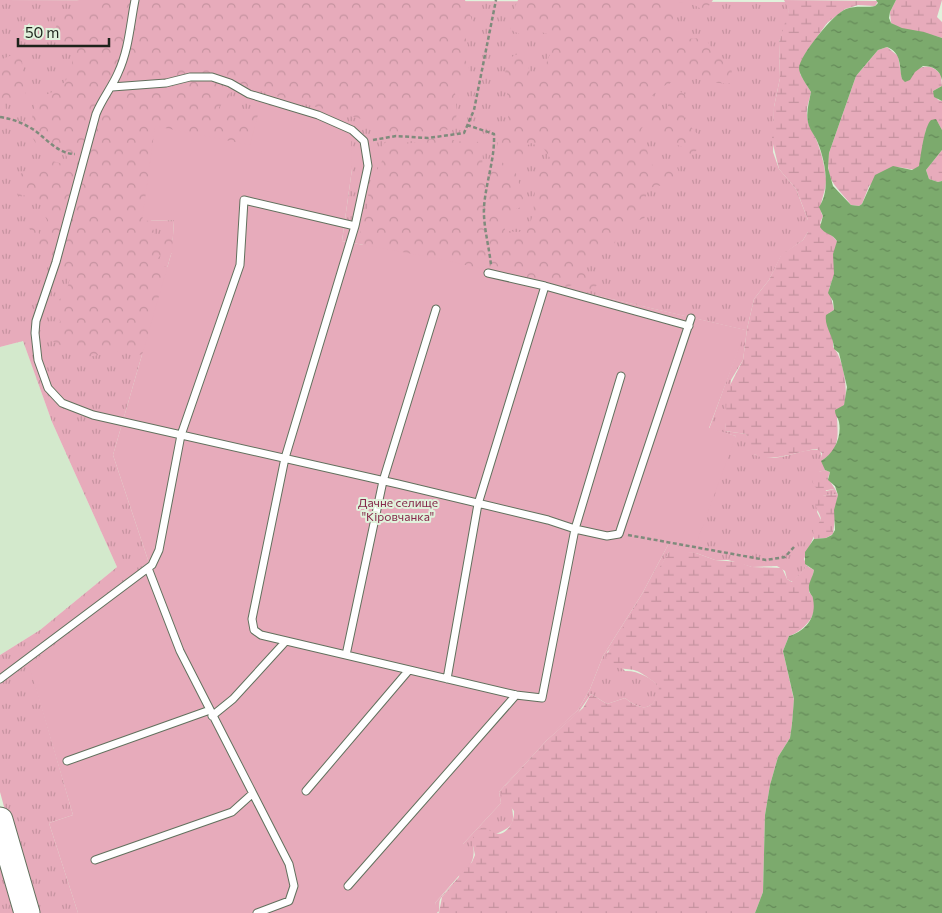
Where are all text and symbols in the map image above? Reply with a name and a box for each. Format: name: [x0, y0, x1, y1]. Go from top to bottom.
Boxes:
scale bar: [18, 15, 109, 47]
text: 50 m: [25, 23, 59, 41]
park label: Дачне селище "Кіровчанка": [358, 495, 438, 523]

